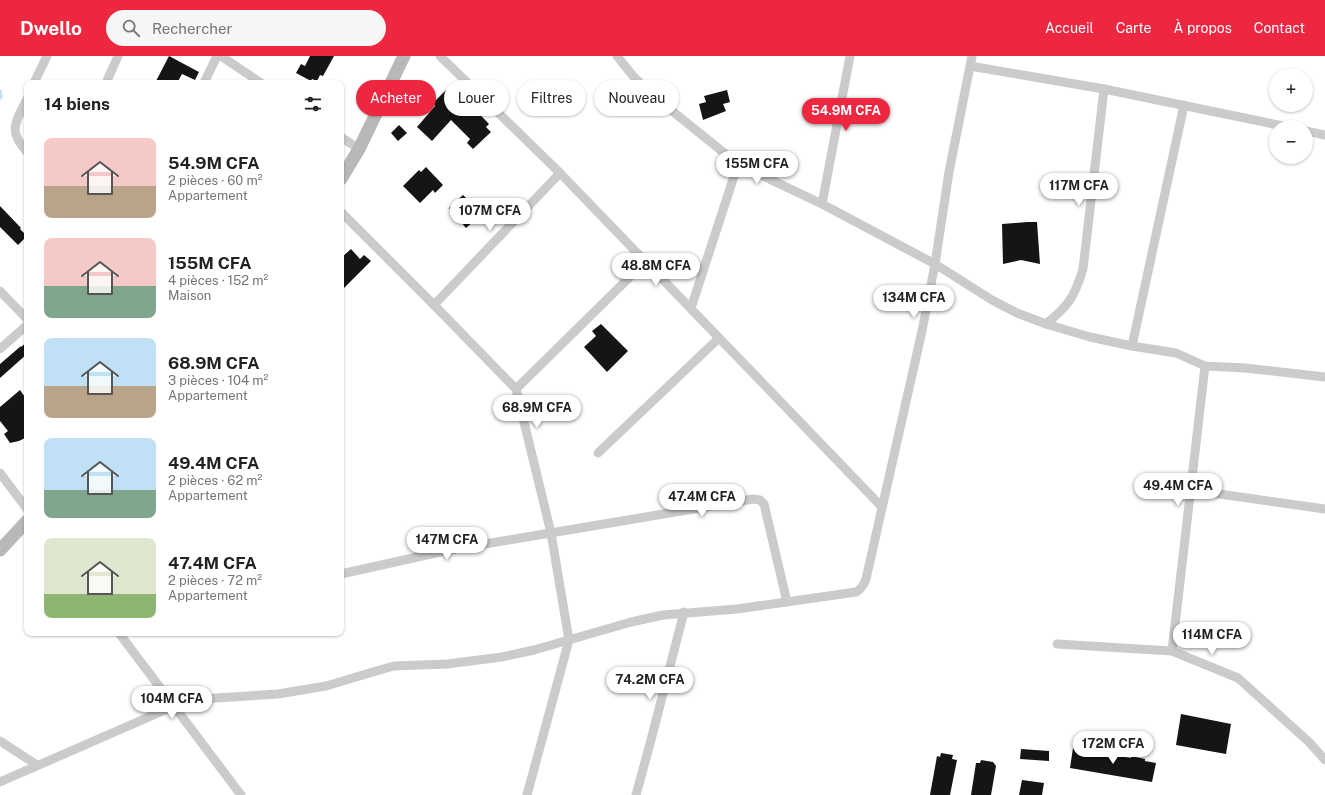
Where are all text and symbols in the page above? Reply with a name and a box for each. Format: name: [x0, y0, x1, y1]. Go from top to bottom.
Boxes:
search box: [106, 10, 386, 46]
text: Dwello: [20, 17, 82, 39]
icon: search: [120, 17, 142, 39]
text: Rechercher: [152, 20, 232, 37]
text: Accueil: [1045, 20, 1094, 36]
text: Carte: [1116, 20, 1152, 36]
text: À propos: [1174, 20, 1232, 36]
text: Contact: [1254, 20, 1305, 36]
map controls: [1269, 68, 1313, 164]
button: +: [1269, 68, 1313, 112]
chip: Acheter: [356, 80, 436, 116]
chip: Louer: [444, 80, 509, 116]
chip: Filtres: [517, 80, 586, 116]
chip: Nouveau: [594, 80, 679, 116]
icon: filters: [302, 93, 324, 115]
text: 14 biens: [44, 94, 110, 114]
pin: 54.9M CFA: [800, 98, 892, 132]
text: 54.9M CFA: [811, 103, 881, 118]
button: −: [1269, 120, 1313, 164]
pin: 155M CFA: [716, 151, 798, 185]
text: 54.9M CFA: [168, 153, 260, 173]
icon: home: [76, 154, 124, 202]
text: 155M CFA: [725, 156, 789, 171]
text: 2 pièces · 60 m²: [168, 173, 262, 188]
pin: 117M CFA: [1038, 173, 1120, 207]
text: 117M CFA: [1049, 178, 1109, 193]
text: Appartement: [168, 188, 248, 203]
pin: 107M CFA: [449, 198, 531, 232]
text: 107M CFA: [459, 203, 521, 218]
text: 155M CFA: [168, 253, 252, 273]
pin: 48.8M CFA: [610, 253, 702, 287]
icon: home: [76, 254, 124, 302]
text: 48.8M CFA: [621, 258, 691, 273]
text: 4 pièces · 152 m²: [168, 273, 268, 288]
pin: 134M CFA: [873, 285, 955, 319]
text: Maison: [168, 288, 211, 303]
text: 134M CFA: [882, 290, 946, 305]
text: 68.9M CFA: [168, 353, 260, 373]
icon: home: [76, 354, 124, 402]
text: 3 pièces · 104 m²: [168, 373, 268, 388]
text: Appartement: [168, 388, 248, 403]
pin: 68.9M CFA: [491, 395, 583, 429]
text: 68.9M CFA: [502, 400, 572, 415]
text: 49.4M CFA: [168, 453, 259, 473]
icon: home: [76, 454, 124, 502]
text: 2 pièces · 62 m²: [168, 473, 262, 488]
pin: 49.4M CFA: [1132, 473, 1224, 507]
text: 49.4M CFA: [1143, 478, 1213, 493]
pin: 47.4M CFA: [656, 484, 748, 518]
text: Appartement: [168, 488, 248, 503]
text: 47.4M CFA: [668, 489, 736, 504]
pin: 147M CFA: [406, 527, 488, 561]
text: 147M CFA: [416, 532, 478, 547]
text: 47.4M CFA: [168, 553, 257, 573]
icon: home: [76, 554, 124, 602]
text: 2 pièces · 72 m²: [168, 573, 262, 588]
text: Appartement: [168, 588, 248, 603]
pin: 114M CFA: [1171, 622, 1253, 656]
text: 114M CFA: [1182, 627, 1242, 642]
pin: 74.2M CFA: [604, 667, 696, 701]
text: 74.2M CFA: [615, 672, 685, 687]
pin: 104M CFA: [131, 686, 213, 720]
text: 104M CFA: [140, 691, 204, 706]
pin: 172M CFA: [1072, 731, 1154, 765]
text: 172M CFA: [1082, 736, 1144, 751]

